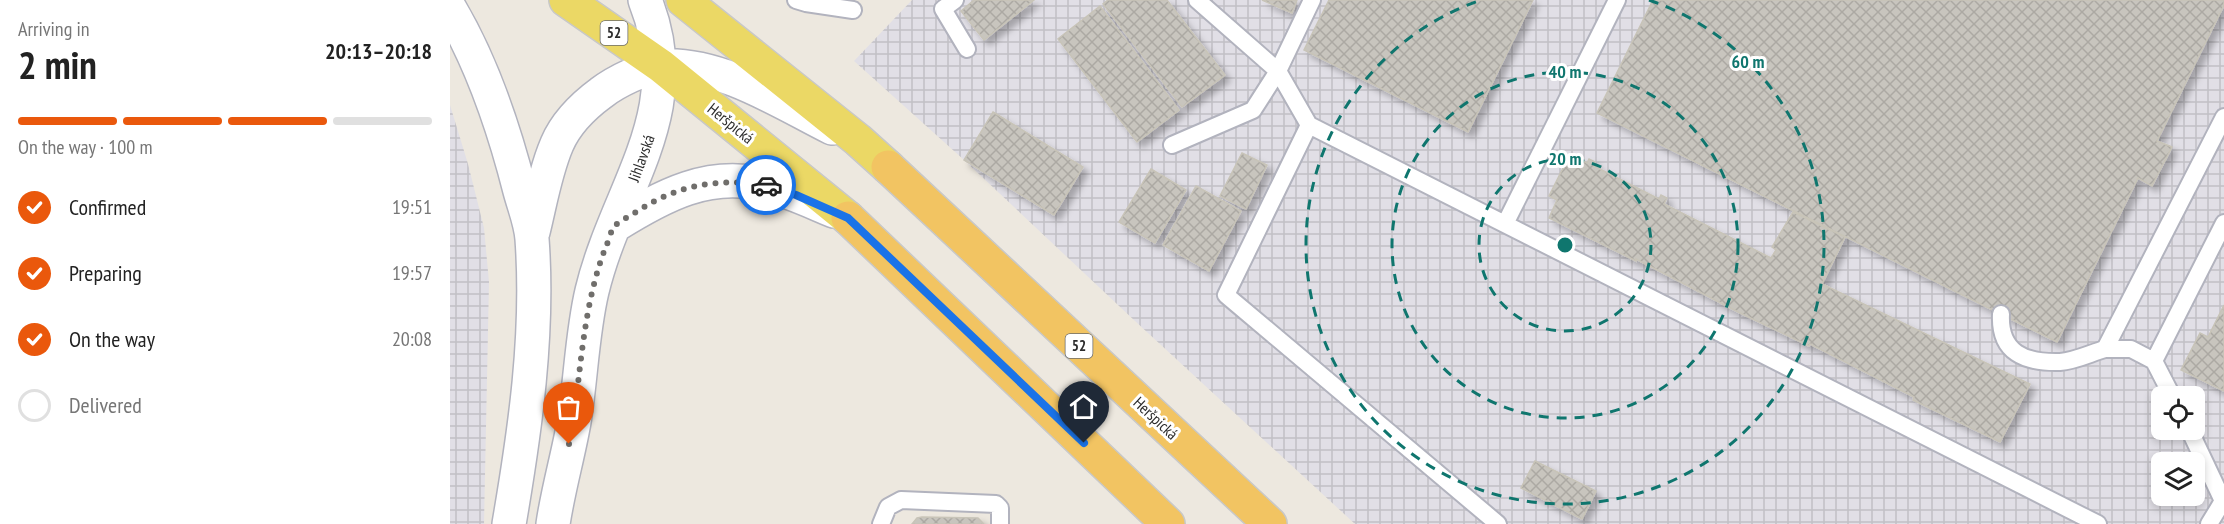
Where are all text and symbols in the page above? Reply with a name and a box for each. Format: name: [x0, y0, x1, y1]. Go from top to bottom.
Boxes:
text: Arriving in: [18, 16, 90, 42]
road number: 52: [600, 21, 628, 45]
text: 20:13–20:18: [325, 37, 432, 65]
text: 2 min: [18, 39, 97, 90]
text: 60 m: [1732, 50, 1764, 73]
text: 40 m: [1549, 60, 1581, 83]
street label: Heršpická: [704, 98, 758, 148]
street label: Jihlavská: [623, 132, 659, 185]
text: On the way · 100 m: [18, 134, 153, 160]
text: 20 m: [1549, 147, 1581, 170]
courier: [736, 155, 796, 215]
icon: car: [750, 169, 783, 202]
icon: check: [18, 191, 51, 224]
text: Confirmed: [69, 193, 146, 221]
text: 19:51: [392, 194, 432, 220]
centre of rings: [1555, 235, 1575, 255]
icon: check: [18, 257, 51, 290]
text: Preparing: [69, 259, 142, 287]
text: 19:57: [392, 260, 432, 286]
icon: check: [18, 323, 51, 356]
text: On the way: [69, 325, 155, 353]
text: 20:08: [392, 326, 432, 352]
road number: 52: [1066, 334, 1092, 358]
pin: [1058, 381, 1109, 443]
pin: [543, 382, 594, 444]
map controls: [2151, 386, 2205, 506]
button: locate: [2151, 386, 2205, 440]
icon: home: [1067, 390, 1100, 423]
text: Delivered: [69, 391, 142, 419]
icon: bag: [552, 391, 585, 424]
street label: Heršpická: [1130, 392, 1182, 444]
button: layers: [2151, 452, 2205, 506]

